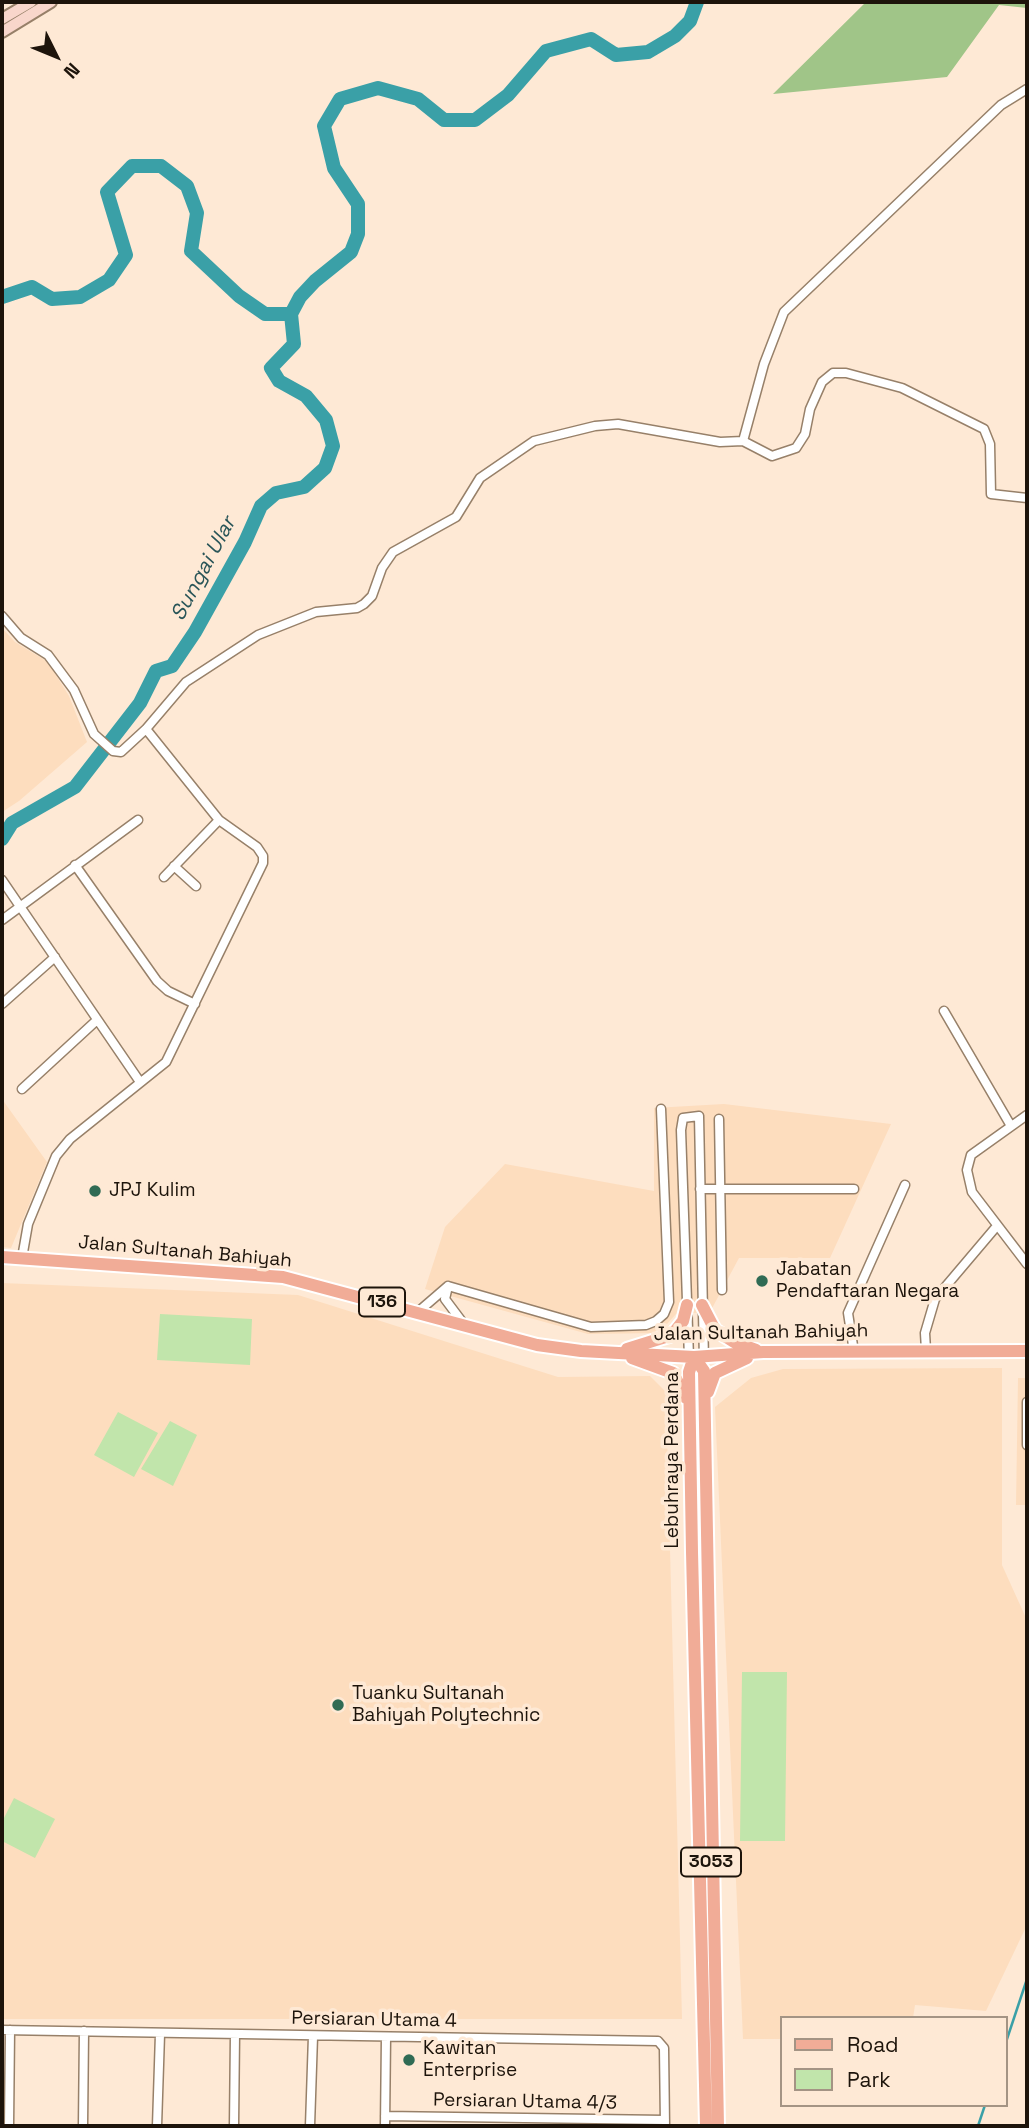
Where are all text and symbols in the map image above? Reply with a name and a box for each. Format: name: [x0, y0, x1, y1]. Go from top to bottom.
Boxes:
north arrow: [21, 21, 91, 91]
text: N: [58, 57, 85, 84]
water label: Sungai Ular: [166, 513, 242, 625]
place label: JPJ Kulim: [109, 1180, 195, 1202]
marker: JPJ Kulim: [87, 1183, 103, 1199]
street label: Jalan Sultanah Bahiyah: [77, 1231, 293, 1273]
place label: Jabatan Pendaftaran Negara: [776, 1259, 959, 1303]
marker: Jabatan Pendaftaran Negara: [754, 1273, 770, 1289]
road number: 136: [359, 1288, 405, 1316]
street label: Jalan Sultanah Bahiyah: [654, 1320, 868, 1346]
street label: Lebuhraya Perdana: [662, 1372, 684, 1548]
place label: Tuanku Sultanah Bahiyah Polytechnic: [352, 1683, 540, 1727]
marker: Tuanku Sultanah Bahiyah Polytechnic: [330, 1697, 346, 1713]
road number: 3053: [681, 1848, 741, 1876]
street label: Persiaran Utama 4: [291, 2007, 457, 2033]
legend: [780, 2016, 1008, 2107]
text: Road: [847, 2031, 899, 2058]
place label: Kawitan Enterprise: [423, 2038, 517, 2082]
marker: Kawitan Enterprise: [401, 2052, 417, 2068]
text: Park: [847, 2066, 891, 2093]
street label: Persiaran Utama 4/3: [433, 2089, 617, 2115]

